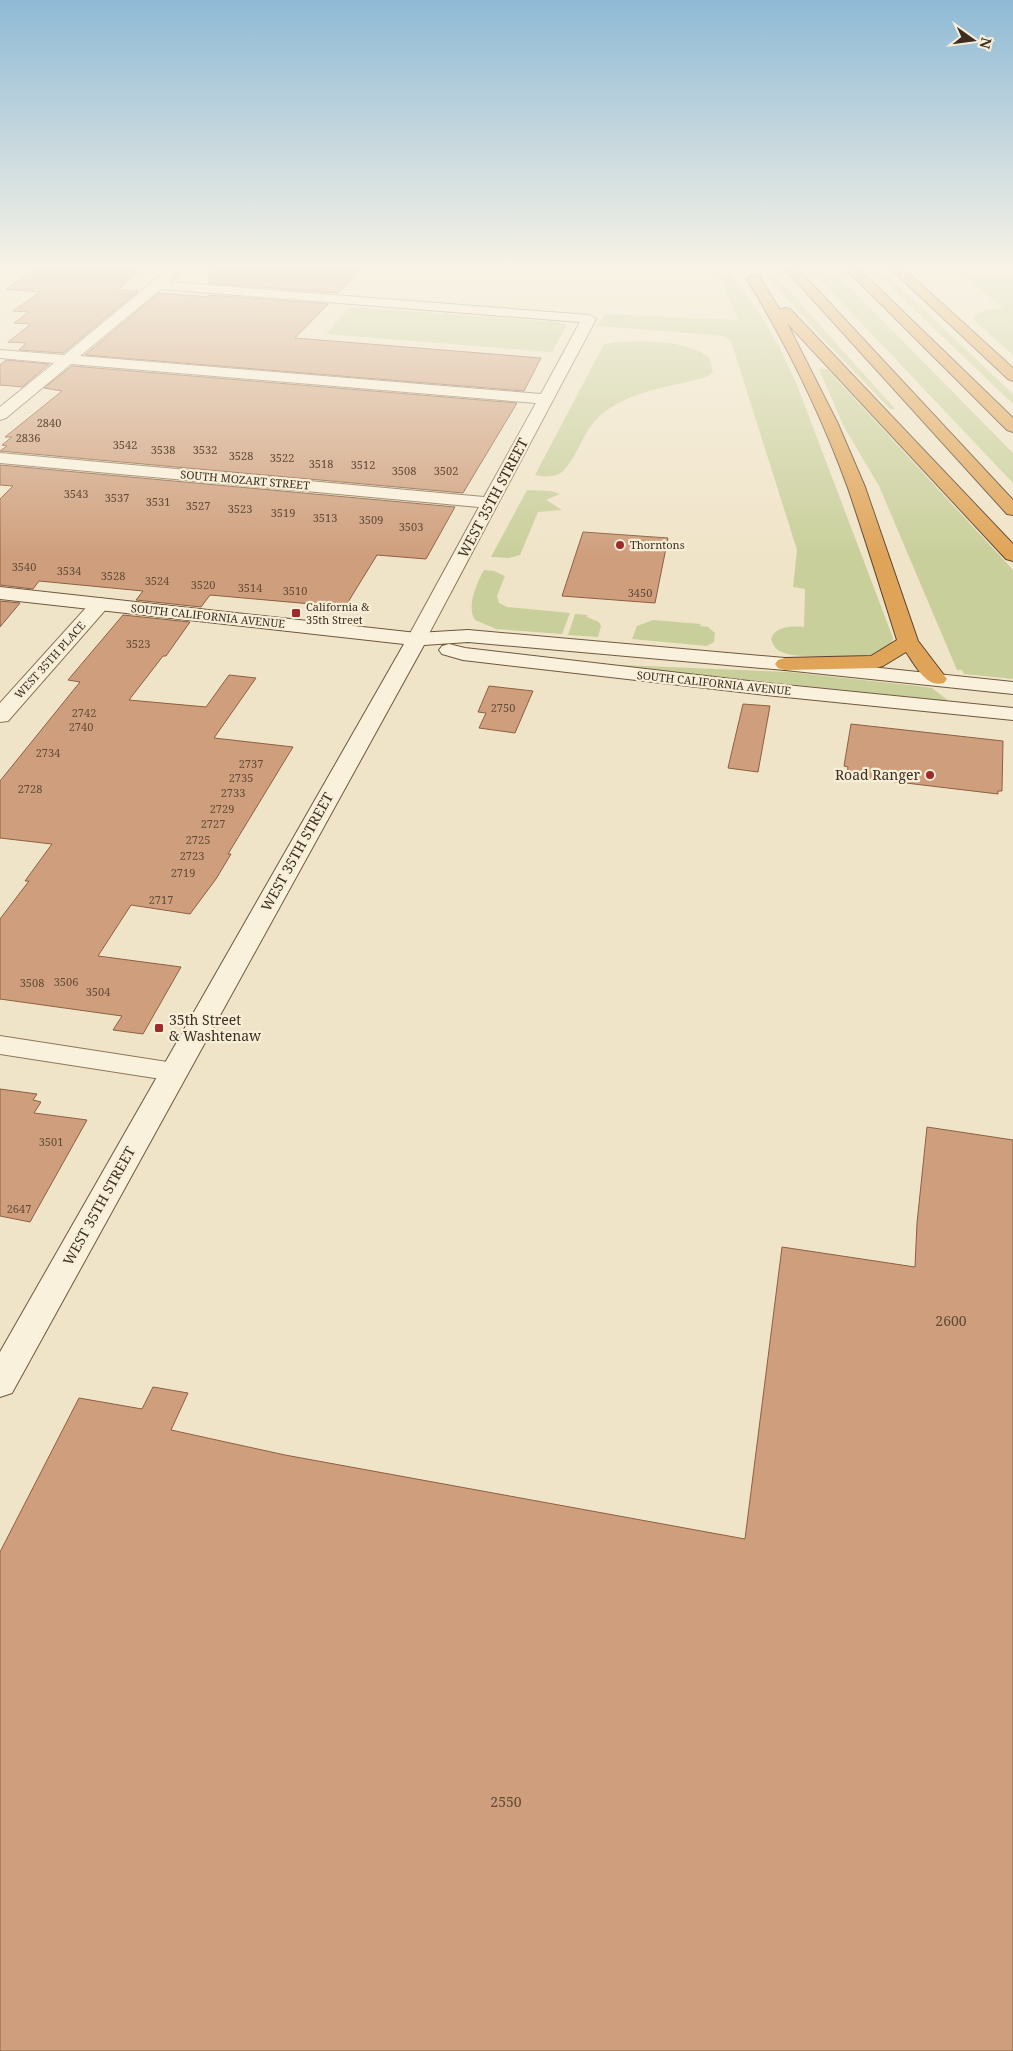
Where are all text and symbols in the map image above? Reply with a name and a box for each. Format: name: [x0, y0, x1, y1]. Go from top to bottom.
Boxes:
north arrow: [948, 15, 998, 65]
text: N: [976, 36, 997, 51]
house number: 2840: [37, 415, 61, 430]
house number: 2836: [16, 430, 40, 445]
street label: WEST 35TH STREET: [453, 434, 532, 561]
house number: 3542: [113, 437, 137, 452]
house number: 3538: [151, 442, 175, 457]
house number: 3532: [193, 442, 217, 457]
house number: 3528: [229, 448, 253, 463]
house number: 3522: [270, 450, 294, 465]
house number: 3518: [309, 456, 333, 471]
house number: 3512: [351, 457, 375, 472]
house number: 3508: [392, 463, 416, 478]
house number: 3502: [434, 463, 458, 478]
street label: SOUTH MOZART STREET: [180, 466, 311, 493]
house number: 3543: [64, 486, 88, 501]
house number: 3537: [105, 490, 129, 505]
house number: 3531: [146, 494, 170, 509]
house number: 3527: [186, 498, 210, 513]
house number: 3523: [228, 501, 252, 516]
house number: 3519: [271, 505, 295, 520]
house number: 3513: [313, 510, 337, 525]
house number: 3509: [359, 512, 383, 527]
house number: 3503: [399, 519, 423, 534]
place label: Thorntons: [630, 537, 685, 552]
marker: Thorntons: [614, 539, 626, 551]
house number: 3540: [12, 559, 36, 574]
house number: 3534: [57, 563, 81, 578]
house number: 3528: [101, 568, 125, 583]
house number: 3524: [145, 573, 169, 588]
house number: 3520: [191, 577, 215, 592]
house number: 3514: [238, 580, 262, 595]
house number: 3510: [283, 583, 307, 598]
house number: 3450: [628, 585, 652, 600]
place label: California & 35th Street: [306, 599, 370, 627]
street label: SOUTH CALIFORNIA AVENUE: [130, 600, 286, 631]
marker: California & 35th Street: [290, 607, 302, 619]
street label: WEST 35TH PLACE: [11, 618, 88, 701]
house number: 3523: [126, 636, 150, 651]
street label: SOUTH CALIFORNIA AVENUE: [636, 667, 792, 698]
house number: 2750: [491, 700, 515, 715]
house number: 2742: [72, 705, 96, 720]
house number: 2740: [69, 719, 93, 734]
house number: 2734: [36, 745, 60, 760]
house number: 2737: [239, 756, 263, 771]
place label: Road Ranger: [835, 765, 920, 784]
marker: Road Ranger: [924, 769, 936, 781]
house number: 2735: [229, 770, 253, 785]
house number: 2728: [18, 781, 42, 796]
house number: 2733: [221, 785, 245, 800]
street label: WEST 35TH STREET: [256, 789, 337, 915]
house number: 2729: [210, 801, 234, 816]
house number: 2727: [201, 816, 225, 831]
house number: 2725: [186, 832, 210, 847]
house number: 2723: [180, 848, 204, 863]
house number: 2719: [171, 865, 195, 880]
house number: 2717: [149, 892, 173, 907]
house number: 3506: [54, 974, 78, 989]
house number: 3508: [20, 975, 44, 990]
house number: 3504: [86, 984, 110, 999]
place label: 35th Street & Washtenaw: [169, 1010, 262, 1045]
marker: 35th Street & Washtenaw: [153, 1022, 165, 1034]
house number: 3501: [39, 1134, 63, 1149]
street label: WEST 35TH STREET: [58, 1143, 139, 1269]
house number: 2647: [7, 1201, 31, 1216]
house number: 2600: [935, 1311, 967, 1330]
house number: 2550: [490, 1792, 522, 1811]

